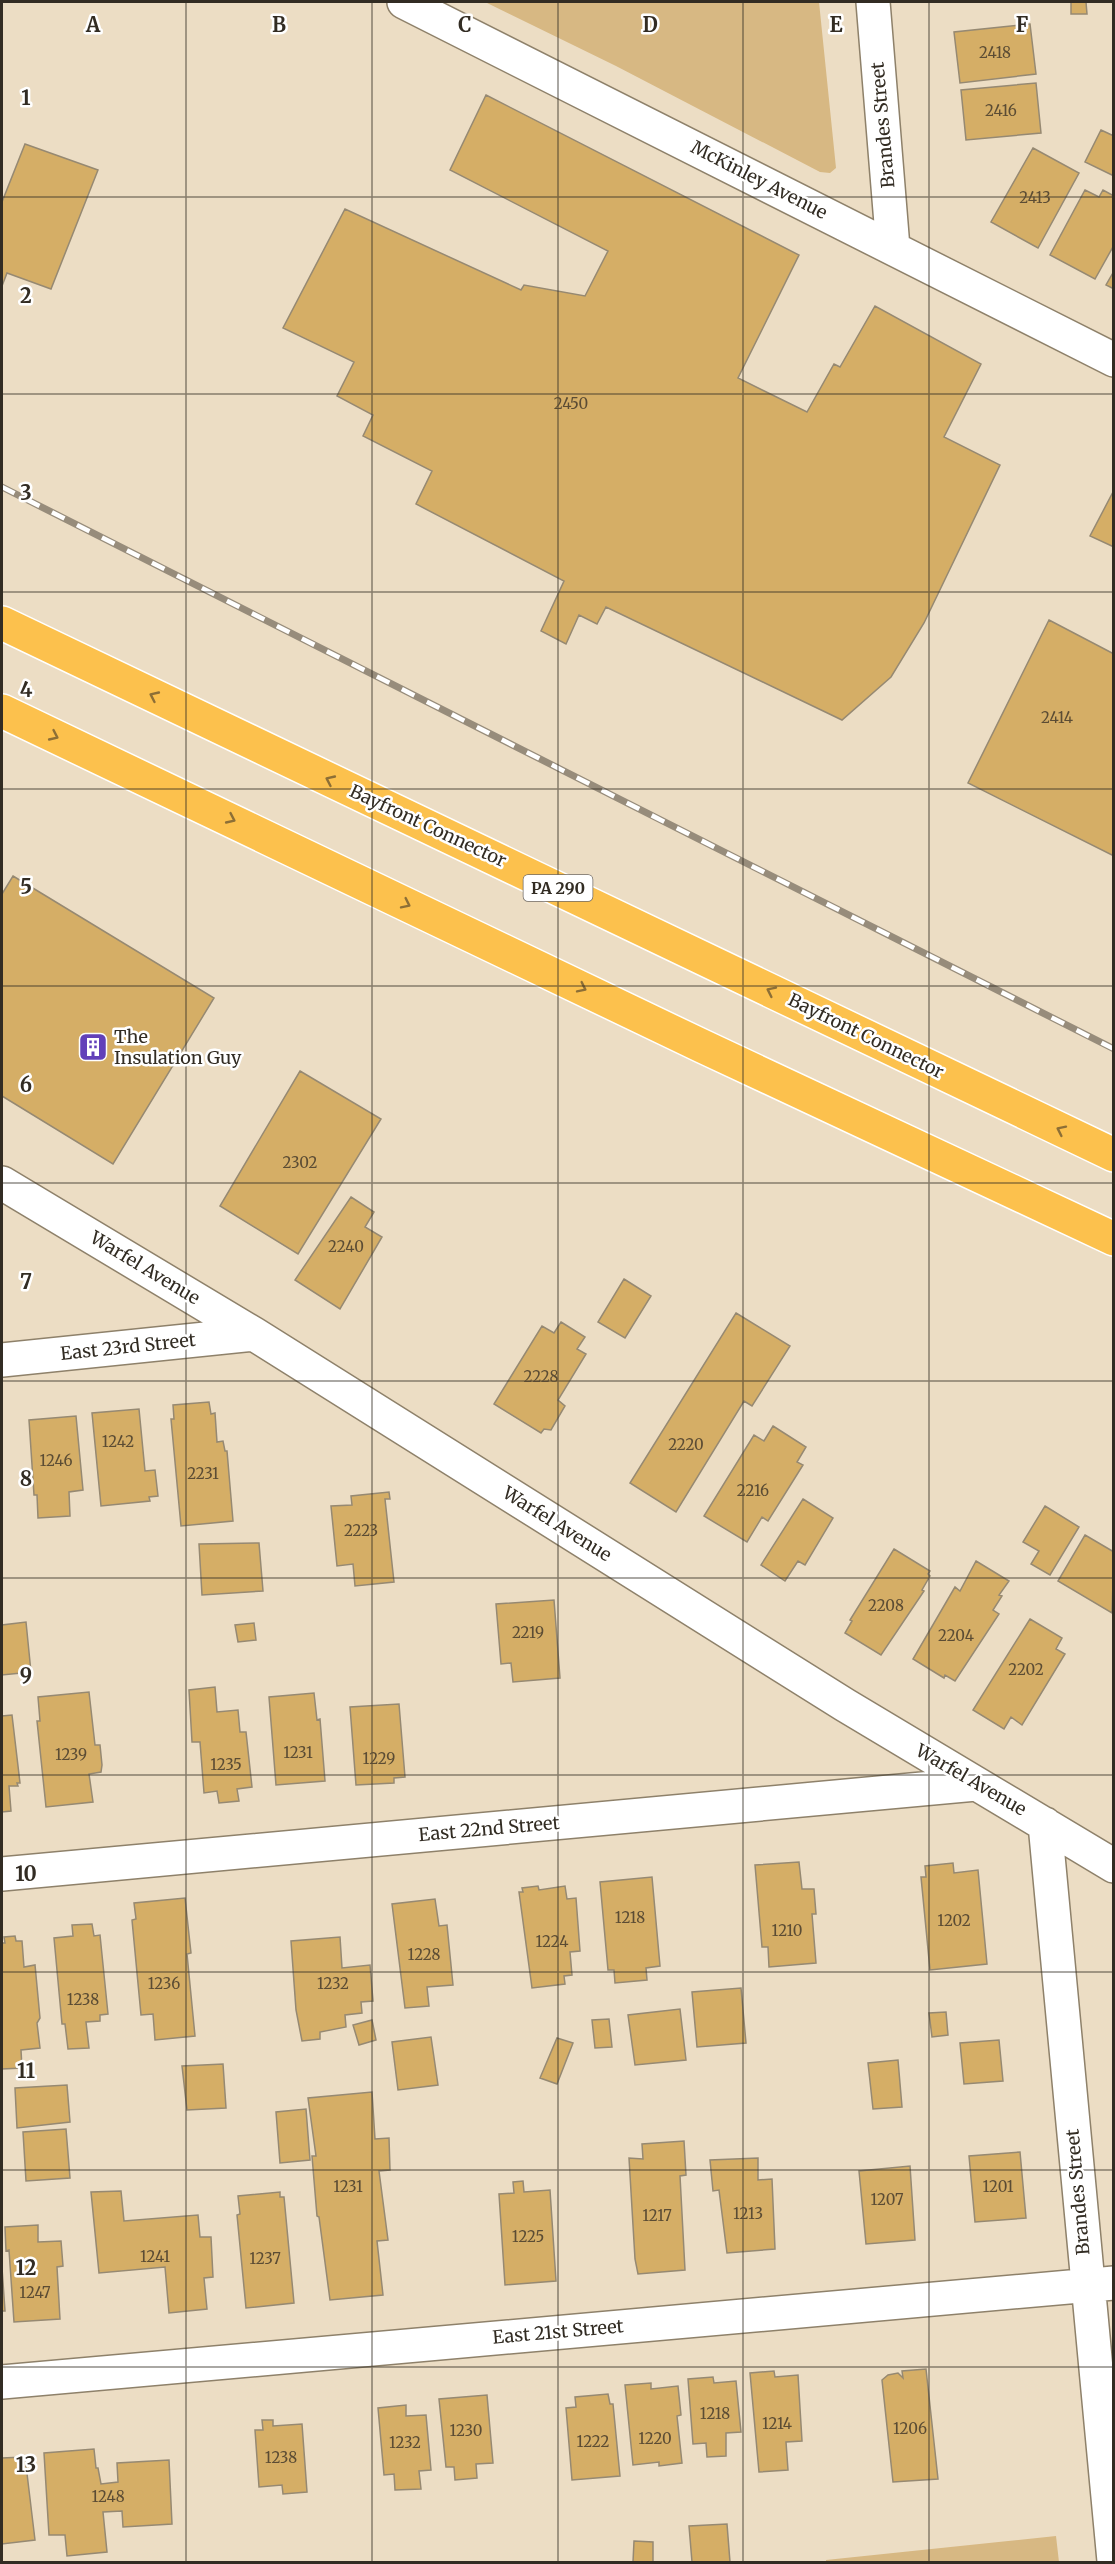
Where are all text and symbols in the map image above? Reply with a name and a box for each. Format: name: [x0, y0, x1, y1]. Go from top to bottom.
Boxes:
text: A: [85, 12, 101, 37]
text: B: [272, 12, 286, 37]
text: C: [458, 12, 472, 37]
text: D: [642, 12, 658, 37]
text: E: [829, 12, 843, 37]
text: F: [1016, 12, 1029, 37]
house number: 2418: [979, 43, 1011, 62]
street label: Brandes Street: [866, 61, 899, 189]
text: 1: [21, 85, 31, 110]
house number: 2416: [985, 101, 1017, 120]
street label: McKinley Avenue: [687, 135, 831, 224]
house number: 2413: [1019, 188, 1051, 207]
text: 2: [20, 283, 32, 308]
house number: 2450: [554, 394, 588, 413]
text: 3: [20, 480, 32, 505]
text: 4: [20, 677, 33, 702]
one-way arrow: [150, 691, 161, 703]
house number: 2414: [1041, 708, 1073, 727]
one-way arrow: [48, 729, 59, 741]
one-way arrow: [326, 775, 337, 787]
street label: Bayfront Connector: [346, 779, 510, 872]
one-way arrow: [224, 812, 235, 824]
text: 5: [20, 874, 32, 899]
road number: PA 290: [524, 875, 592, 901]
one-way arrow: [400, 896, 411, 908]
one-way arrow: [576, 981, 587, 993]
one-way arrow: [767, 986, 778, 998]
street label: Bayfront Connector: [785, 988, 948, 1083]
place label: The Insulation Guy: [114, 1025, 242, 1069]
building icon: The Insulation Guy: [77, 1031, 109, 1063]
text: 6: [20, 1072, 32, 1097]
one-way arrow: [1056, 1125, 1067, 1137]
house number: 2302: [283, 1153, 318, 1172]
street label: Warfel Avenue: [85, 1225, 204, 1309]
house number: 2240: [328, 1237, 364, 1256]
text: 7: [20, 1269, 32, 1294]
street label: East 23rd Street: [59, 1328, 197, 1365]
house number: 2228: [524, 1367, 559, 1386]
house number: 1242: [102, 1432, 134, 1451]
house number: 2220: [668, 1435, 704, 1454]
house number: 1246: [39, 1451, 73, 1470]
house number: 2231: [187, 1464, 219, 1483]
text: 8: [20, 1466, 32, 1491]
street label: Warfel Avenue: [498, 1480, 616, 1566]
house number: 2216: [737, 1481, 769, 1500]
house number: 2223: [344, 1521, 378, 1540]
house number: 2208: [868, 1596, 904, 1615]
house number: 2219: [512, 1623, 544, 1642]
house number: 2204: [938, 1626, 974, 1645]
house number: 2202: [1008, 1660, 1044, 1679]
text: 9: [20, 1663, 32, 1688]
street label: Warfel Avenue: [911, 1738, 1031, 1821]
house number: 1231: [283, 1743, 313, 1762]
house number: 1239: [55, 1745, 87, 1764]
house number: 1229: [363, 1749, 395, 1768]
house number: 1235: [210, 1755, 242, 1774]
street label: East 22nd Street: [418, 1811, 560, 1846]
text: 10: [15, 1861, 37, 1886]
house number: 1218: [615, 1908, 645, 1927]
house number: 1202: [937, 1911, 971, 1930]
house number: 1210: [772, 1921, 802, 1940]
house number: 1224: [536, 1932, 568, 1951]
house number: 1228: [408, 1945, 440, 1964]
house number: 1236: [148, 1974, 180, 1993]
house number: 1232: [317, 1974, 349, 1993]
house number: 1238: [67, 1990, 99, 2009]
text: 11: [17, 2058, 35, 2083]
street label: Brandes Street: [1061, 2128, 1094, 2256]
house number: 1231: [333, 2177, 363, 2196]
house number: 1201: [982, 2177, 1014, 2196]
house number: 1207: [870, 2190, 904, 2209]
house number: 1213: [733, 2204, 763, 2223]
house number: 1217: [642, 2206, 672, 2225]
house number: 1225: [512, 2227, 544, 2246]
house number: 1241: [140, 2247, 170, 2266]
house number: 1237: [249, 2249, 281, 2268]
text: 12: [16, 2255, 37, 2280]
house number: 1247: [19, 2283, 51, 2302]
street label: East 21st Street: [491, 2314, 625, 2349]
house number: 1218: [700, 2404, 730, 2423]
house number: 1214: [762, 2414, 792, 2433]
house number: 1206: [893, 2419, 927, 2438]
house number: 1230: [449, 2421, 483, 2440]
house number: 1220: [638, 2429, 672, 2448]
house number: 1222: [577, 2432, 609, 2451]
house number: 1232: [389, 2433, 421, 2452]
house number: 1238: [265, 2448, 297, 2467]
text: 13: [16, 2452, 36, 2477]
house number: 1248: [91, 2487, 125, 2506]

